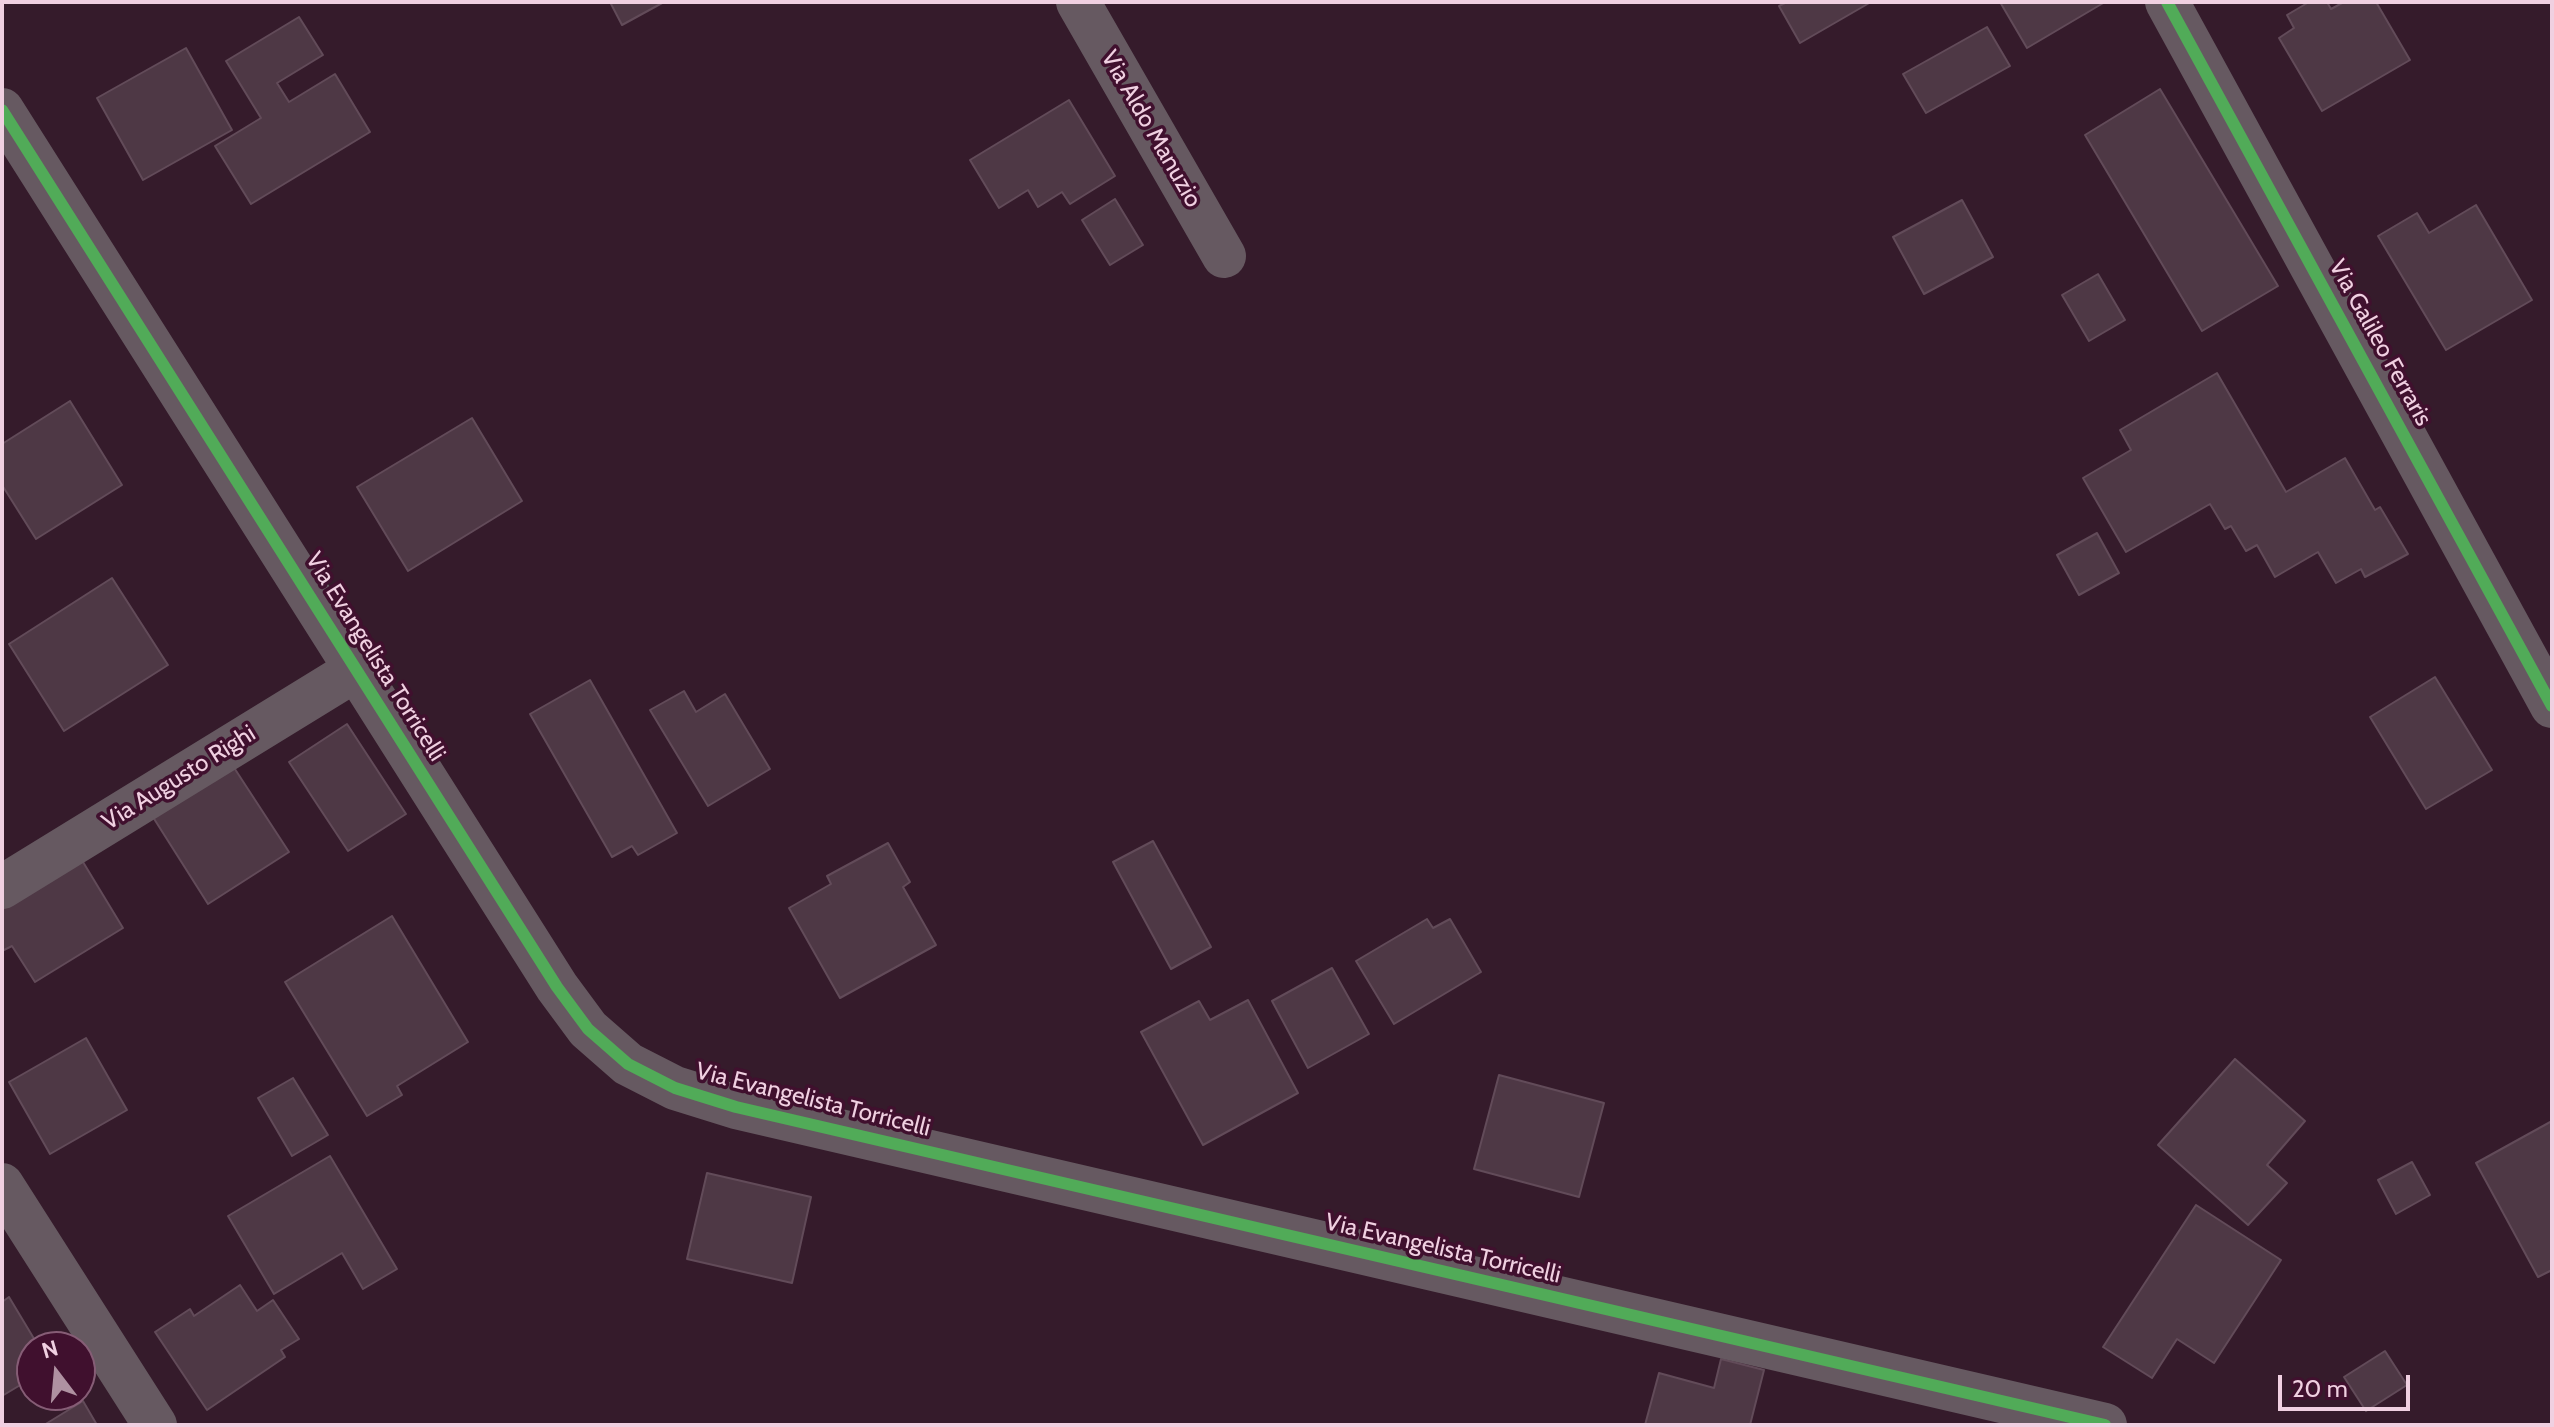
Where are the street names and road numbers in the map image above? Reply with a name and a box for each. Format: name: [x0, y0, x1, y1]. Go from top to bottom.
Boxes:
street label: Via Aldo Manuzio: [1094, 45, 1208, 213]
street label: Via Galileo Ferraris: [2322, 255, 2438, 431]
street label: Via Evangelista Torricelli: [299, 547, 451, 767]
street label: Via Augusto Righi: [97, 719, 261, 837]
street label: Via Evangelista Torricelli: [693, 1057, 933, 1143]
street label: Via Evangelista Torricelli: [1322, 1208, 1564, 1290]

